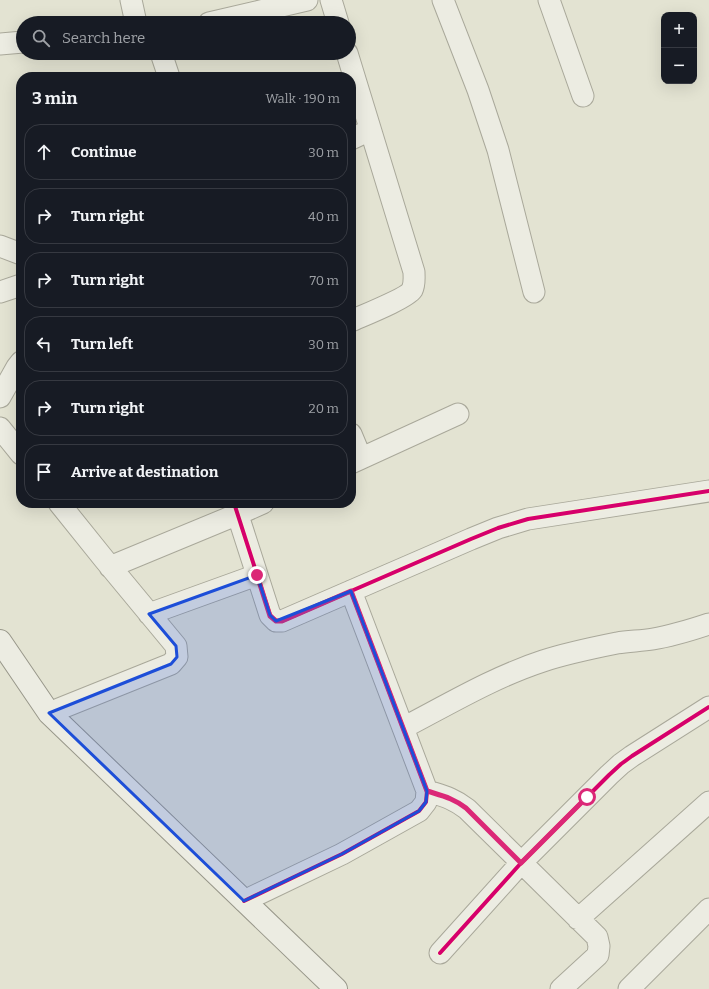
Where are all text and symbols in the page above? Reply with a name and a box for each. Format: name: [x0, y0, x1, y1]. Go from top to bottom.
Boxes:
map controls: [661, 12, 697, 84]
button: +: [661, 12, 697, 48]
search box: [16, 16, 356, 60]
icon: search: [30, 27, 52, 49]
text: Search here: [62, 29, 145, 47]
button: −: [661, 48, 697, 84]
text: 3 min: [32, 88, 77, 109]
text: Walk · 190 m: [265, 91, 340, 106]
icon: ahead: [33, 141, 55, 163]
text: Continue: [71, 143, 137, 161]
text: 30 m: [308, 145, 339, 160]
icon: right: [33, 205, 55, 227]
text: Turn right: [71, 207, 144, 225]
text: 40 m: [308, 209, 339, 224]
icon: right: [33, 269, 55, 291]
text: Turn right: [71, 271, 144, 289]
text: 70 m: [309, 273, 339, 288]
icon: left: [33, 333, 55, 355]
text: Turn left: [71, 335, 133, 353]
text: 30 m: [308, 337, 339, 352]
icon: right: [33, 397, 55, 419]
text: Turn right: [71, 399, 144, 417]
text: 20 m: [309, 401, 339, 416]
icon: arrive: [33, 461, 55, 483]
text: Arrive at destination: [71, 463, 218, 481]
route end: [248, 566, 266, 584]
route start: [578, 788, 596, 806]

